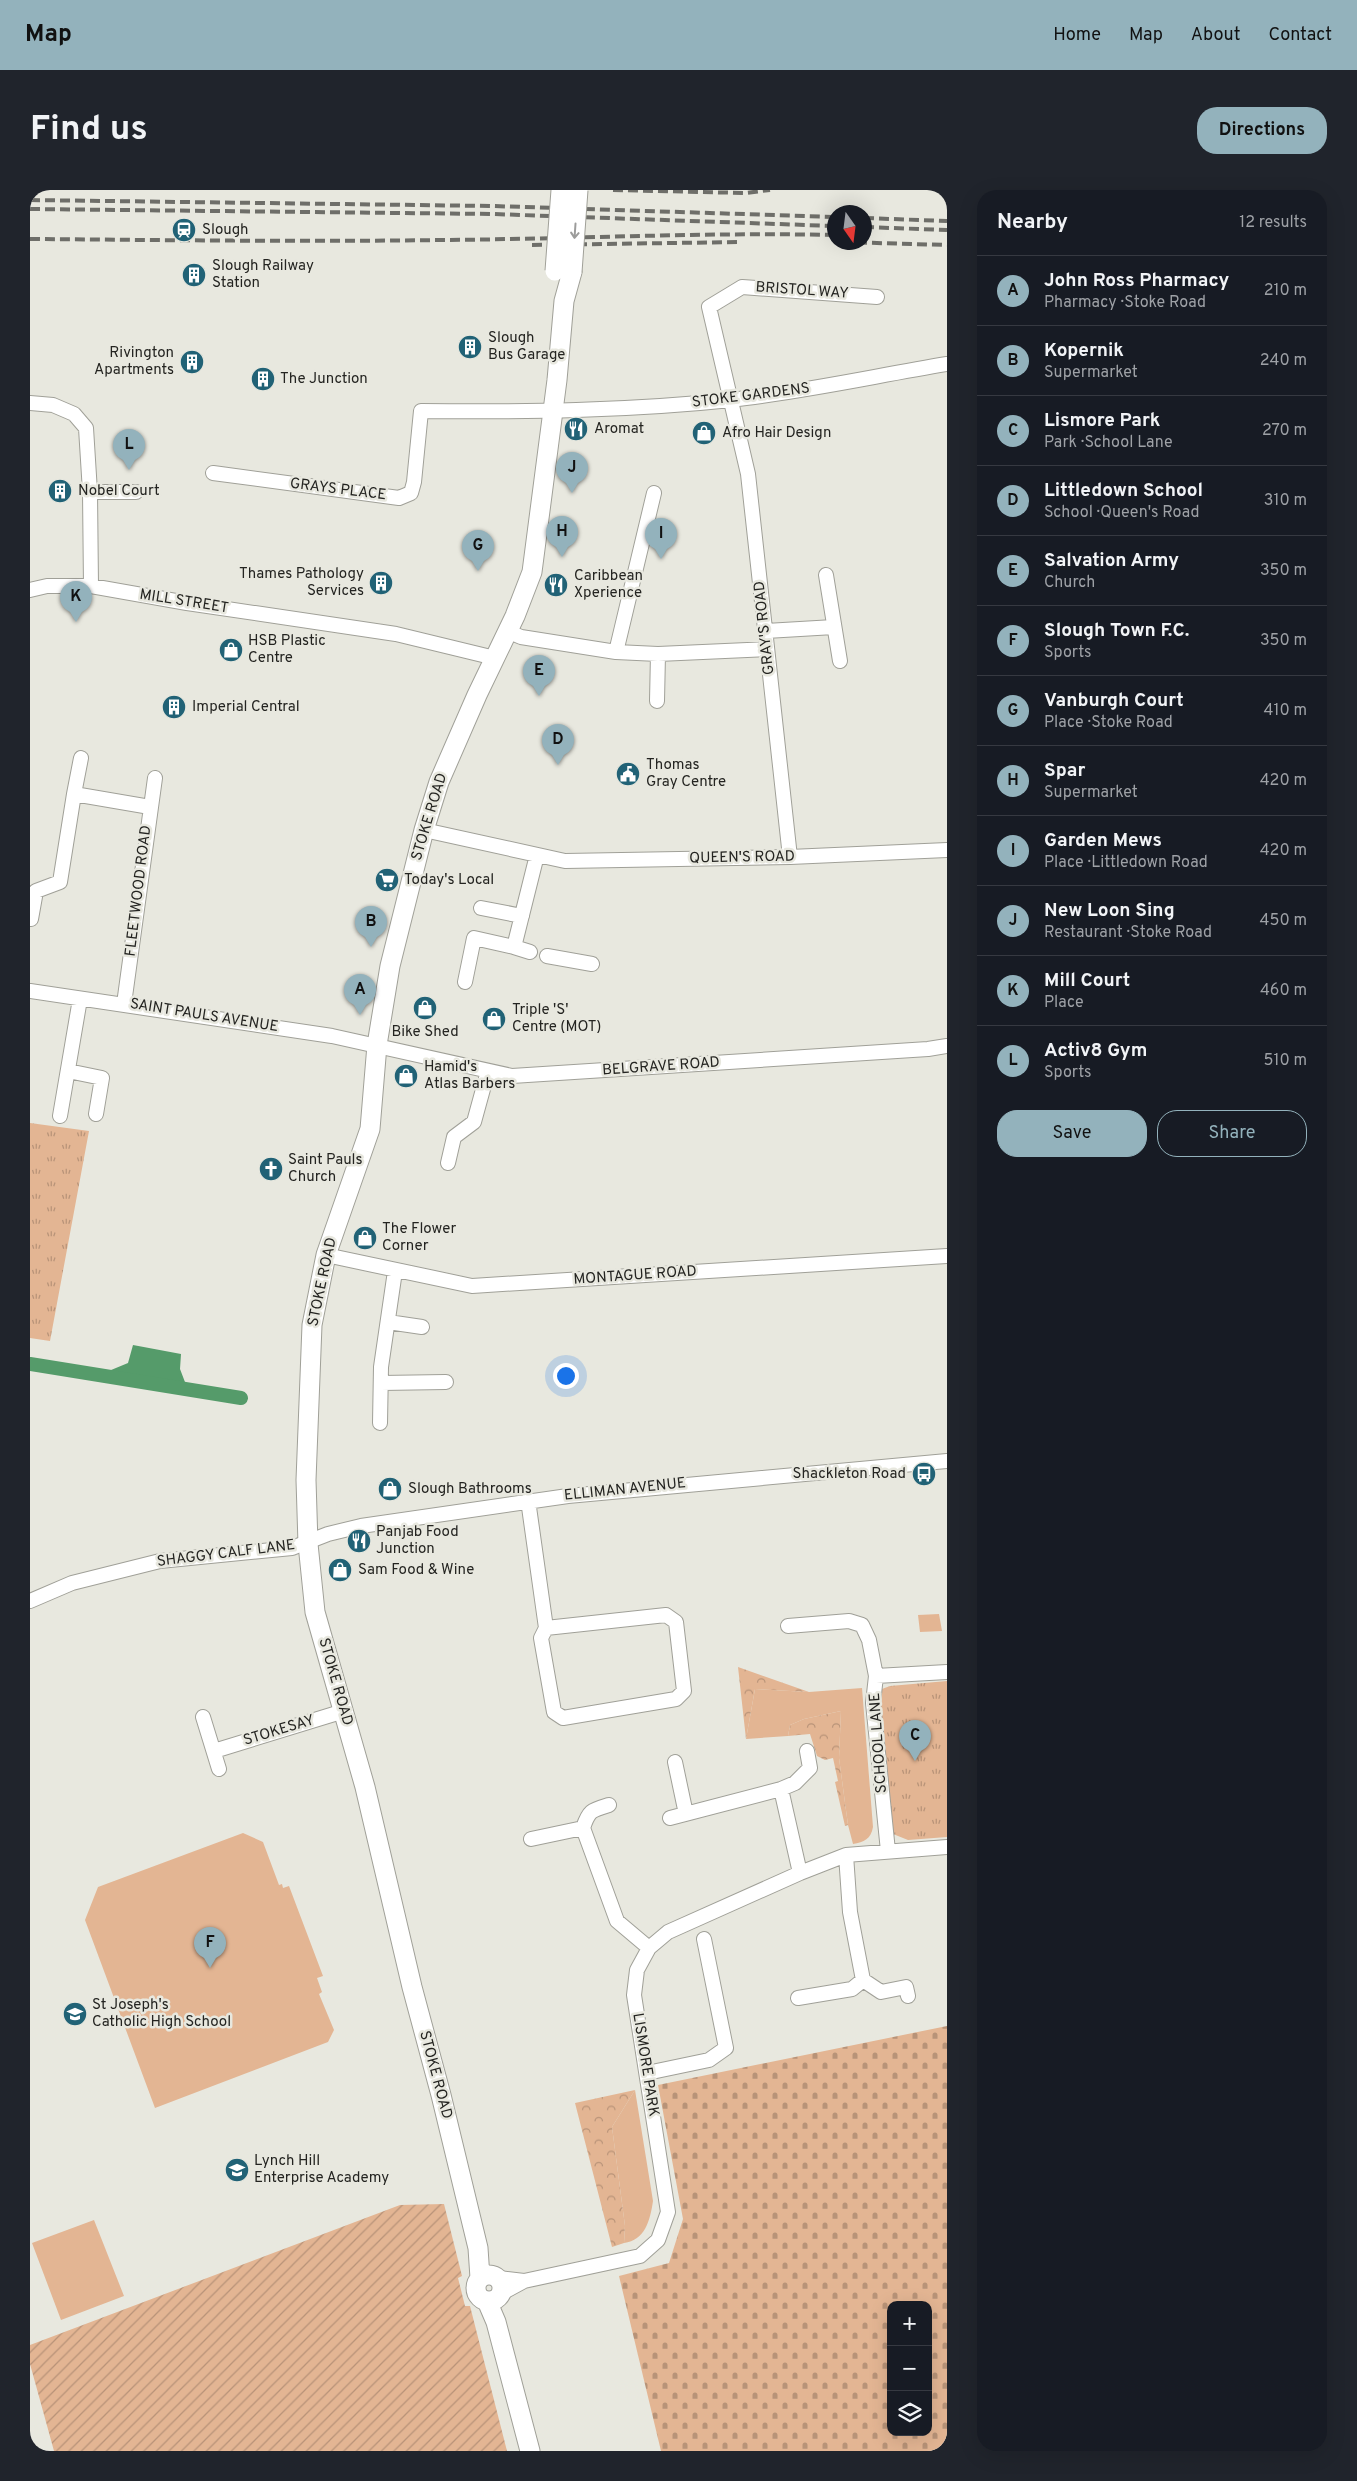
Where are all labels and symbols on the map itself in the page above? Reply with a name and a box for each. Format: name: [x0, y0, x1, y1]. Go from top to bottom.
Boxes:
north arrow: [827, 205, 872, 250]
station icon: Slough: [171, 217, 197, 243]
place label: Slough: [202, 221, 249, 240]
one-way arrow: [570, 223, 580, 239]
place label: Slough Railway Station: [212, 257, 314, 293]
building icon: Slough Railway Station: [181, 262, 207, 288]
street label: BRISTOL WAY: [755, 278, 850, 304]
place label: Slough Bus Garage: [488, 329, 565, 365]
building icon: Slough Bus Garage: [457, 334, 483, 360]
place label: Rivington Apartments: [94, 344, 174, 380]
building icon: Rivington Apartments: [179, 349, 205, 375]
building icon: The Junction: [250, 366, 276, 392]
place label: The Junction: [280, 370, 368, 389]
street label: STOKE GARDENS: [691, 379, 811, 413]
restaurant icon: Aromat: [563, 416, 589, 442]
place label: Aromat: [594, 420, 644, 439]
shop icon: Afro Hair Design: [691, 420, 717, 446]
place label: Afro Hair Design: [722, 424, 831, 443]
pin: L: [113, 429, 145, 470]
pin: J: [556, 452, 588, 493]
street label: GRAYS PLACE: [289, 475, 387, 505]
building icon: Nobel Court: [47, 478, 73, 504]
place label: Nobel Court: [78, 482, 160, 501]
pin: H: [546, 516, 578, 557]
pin: I: [645, 518, 677, 559]
pin: G: [462, 530, 494, 571]
place label: Thames Pathology Services: [239, 565, 364, 601]
place label: Caribbean Xperience: [574, 567, 643, 603]
building icon: Thames Pathology Services: [368, 570, 394, 596]
restaurant icon: Caribbean Xperience: [543, 572, 569, 598]
street label: GRAY'S ROAD: [751, 580, 779, 676]
pin: K: [60, 581, 92, 622]
street label: MILL STREET: [138, 586, 230, 618]
place label: HSB Plastic Centre: [248, 632, 326, 668]
shop icon: HSB Plastic Centre: [218, 637, 244, 663]
pin: E: [523, 655, 555, 696]
building icon: Imperial Central: [161, 694, 187, 720]
place label: Imperial Central: [192, 698, 300, 717]
pin: D: [542, 724, 574, 765]
place label: Thomas Gray Centre: [646, 756, 726, 792]
public building icon: Thomas Gray Centre: [615, 761, 641, 787]
street label: STOKE ROAD: [408, 771, 452, 863]
street label: FLEETWOOD ROAD: [122, 824, 156, 958]
street label: QUEEN'S ROAD: [689, 848, 795, 868]
supermarket icon: Today's Local: [374, 867, 400, 893]
place label: Today's Local: [404, 871, 494, 890]
pin: B: [355, 906, 387, 947]
pin: A: [344, 974, 376, 1015]
street label: SAINT PAULS AVENUE: [128, 995, 280, 1037]
shop icon: Bike Shed: [412, 995, 438, 1021]
place label: Triple 'S' Centre (MOT): [512, 1001, 602, 1037]
shop icon: Triple 'S' Centre (MOT): [481, 1006, 507, 1032]
place label: Bike Shed: [391, 1023, 459, 1042]
street label: BELGRAVE ROAD: [602, 1053, 720, 1081]
place label: Hamid's Atlas Barbers: [424, 1058, 515, 1094]
shop icon: Hamid's Atlas Barbers: [393, 1063, 419, 1089]
place label: Saint Pauls Church: [288, 1151, 363, 1187]
church icon: Saint Pauls Church: [258, 1156, 284, 1182]
place label: The Flower Corner: [382, 1220, 456, 1256]
shop icon: The Flower Corner: [352, 1225, 378, 1251]
street label: STOKE ROAD: [304, 1236, 342, 1328]
street label: MONTAGUE ROAD: [573, 1262, 697, 1290]
your location: [553, 1363, 579, 1389]
bus stop icon: Shackleton Road: [911, 1461, 937, 1487]
place label: Shackleton Road: [793, 1465, 906, 1484]
street label: ELLIMAN AVENUE: [563, 1474, 687, 1506]
shop icon: Slough Bathrooms: [377, 1476, 403, 1502]
place label: Slough Bathrooms: [408, 1480, 532, 1499]
place label: Panjab Food Junction: [376, 1523, 459, 1559]
restaurant icon: Panjab Food Junction: [346, 1528, 372, 1554]
street label: SHAGGY CALF LANE: [156, 1536, 296, 1572]
shop icon: Sam Food & Wine: [327, 1557, 353, 1583]
place label: Sam Food & Wine: [358, 1561, 474, 1580]
street label: STOKE ROAD: [313, 1636, 357, 1728]
street label: SCHOOL LANE: [866, 1692, 892, 1794]
street label: STOKESAY: [241, 1711, 317, 1751]
pin: C: [899, 1720, 931, 1761]
pin: F: [194, 1927, 226, 1968]
place label: St Joseph's Catholic High School: [92, 1996, 231, 2032]
school or university icon: St Joseph's Catholic High School: [62, 2001, 88, 2027]
street label: LISMORE PARK: [627, 2012, 663, 2118]
street label: STOKE ROAD: [414, 2029, 456, 2121]
place label: Lynch Hill Enterprise Academy: [254, 2152, 389, 2188]
school or university icon: Lynch Hill Enterprise Academy: [224, 2157, 250, 2183]

